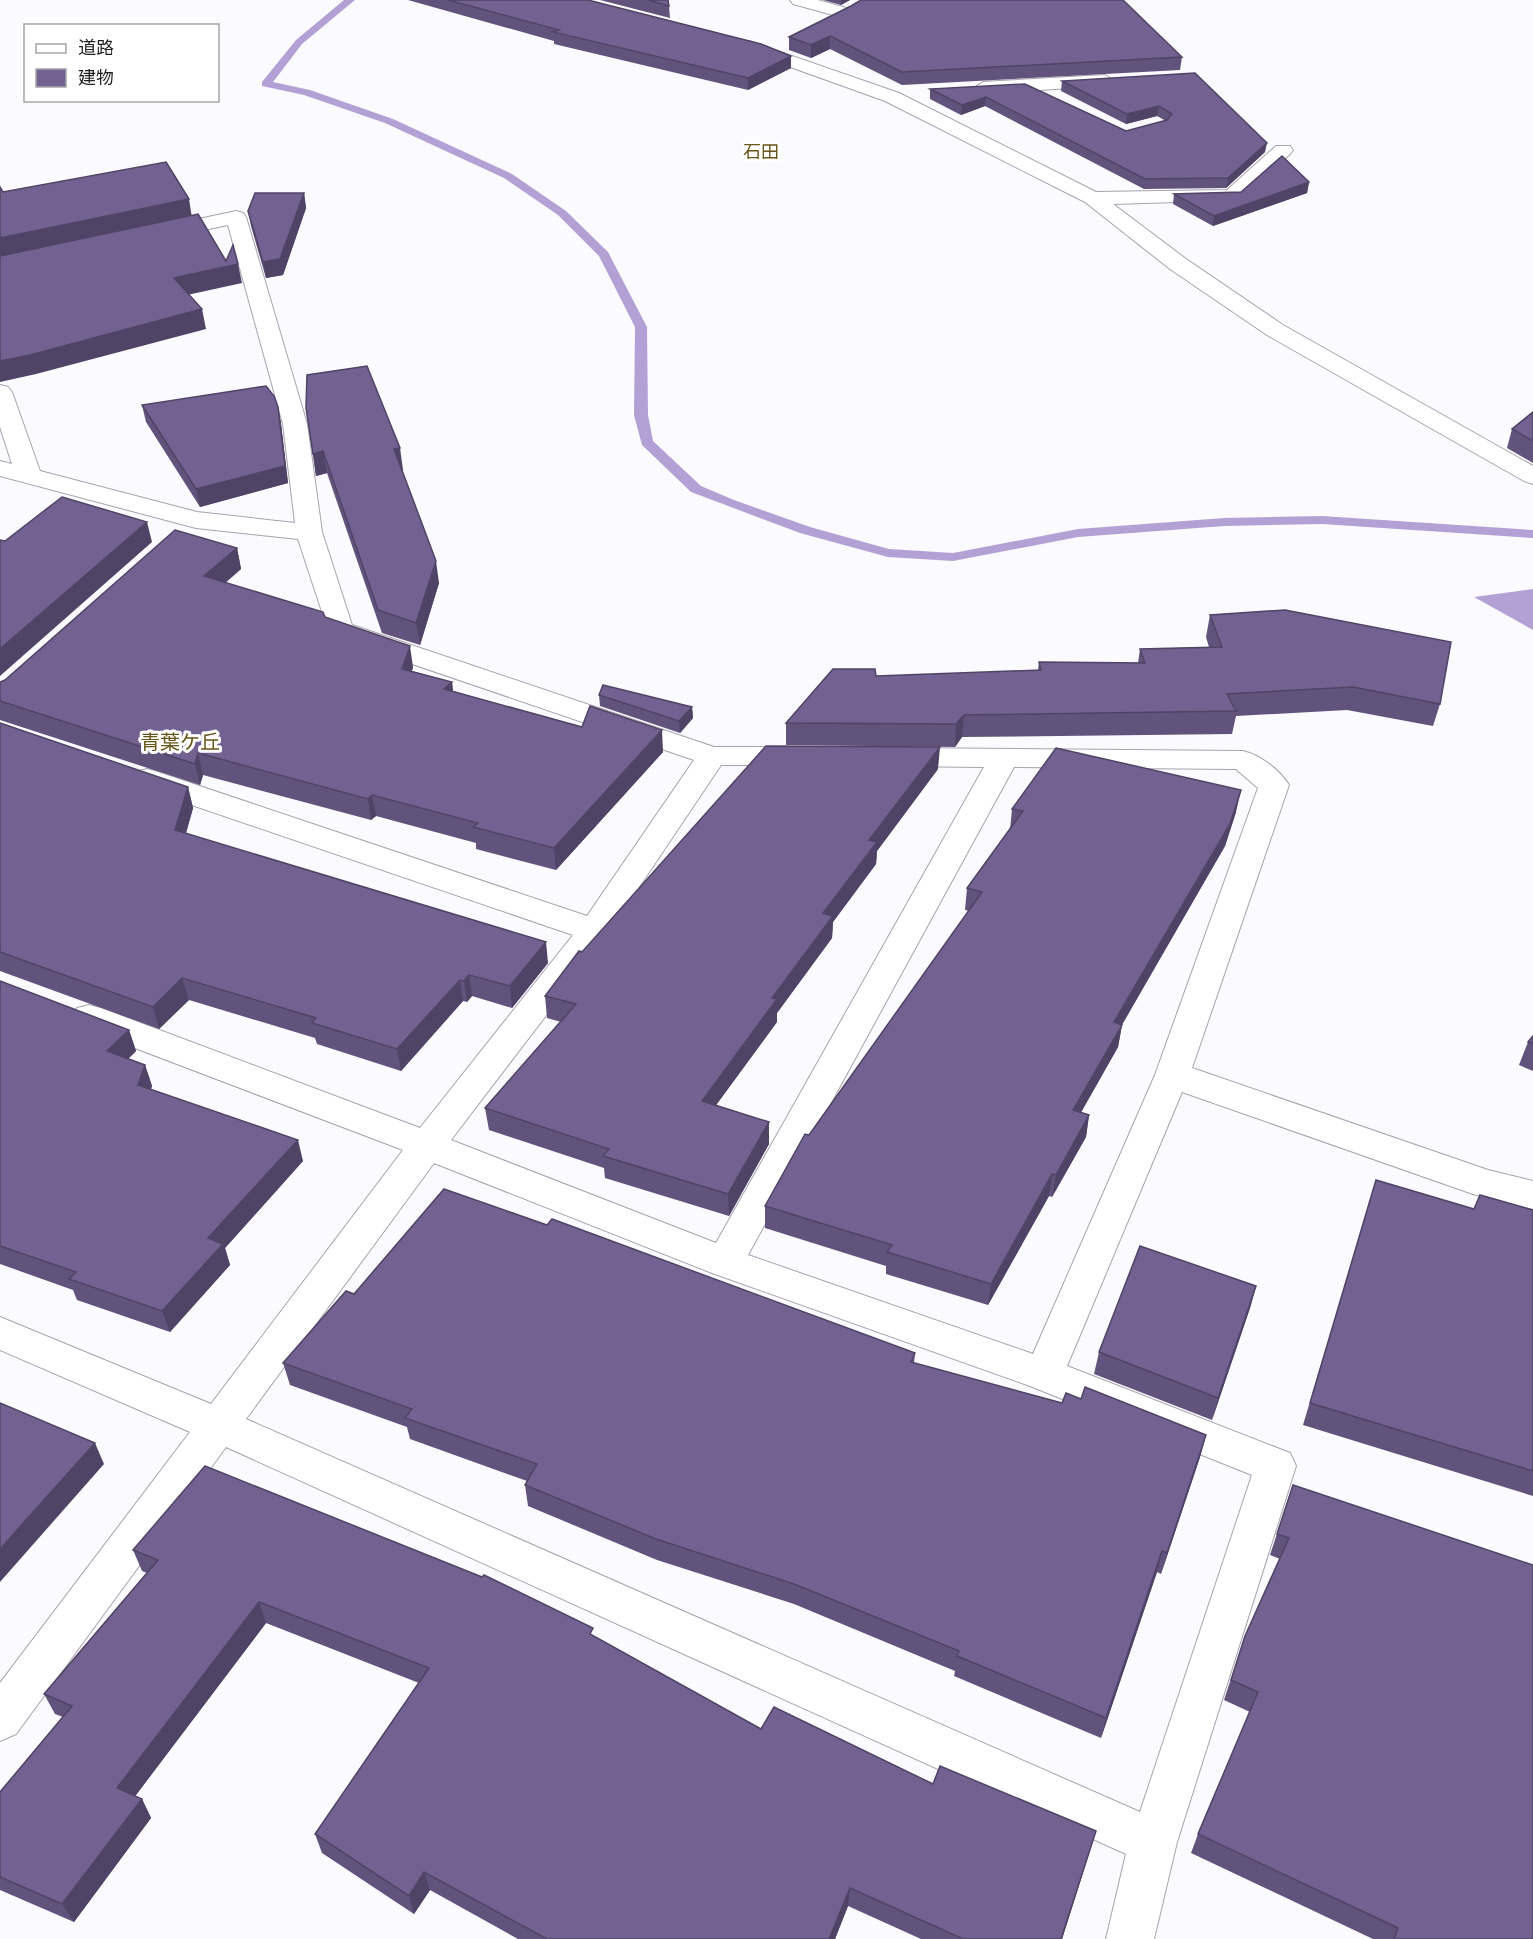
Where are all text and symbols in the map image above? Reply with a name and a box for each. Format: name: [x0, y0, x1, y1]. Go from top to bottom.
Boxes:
legend: [24, 24, 219, 102]
text: 道路: [78, 35, 114, 59]
text: 建物: [78, 65, 114, 89]
district label: 石田: [743, 139, 779, 163]
district label: 青葉ケ丘: [140, 728, 220, 755]

